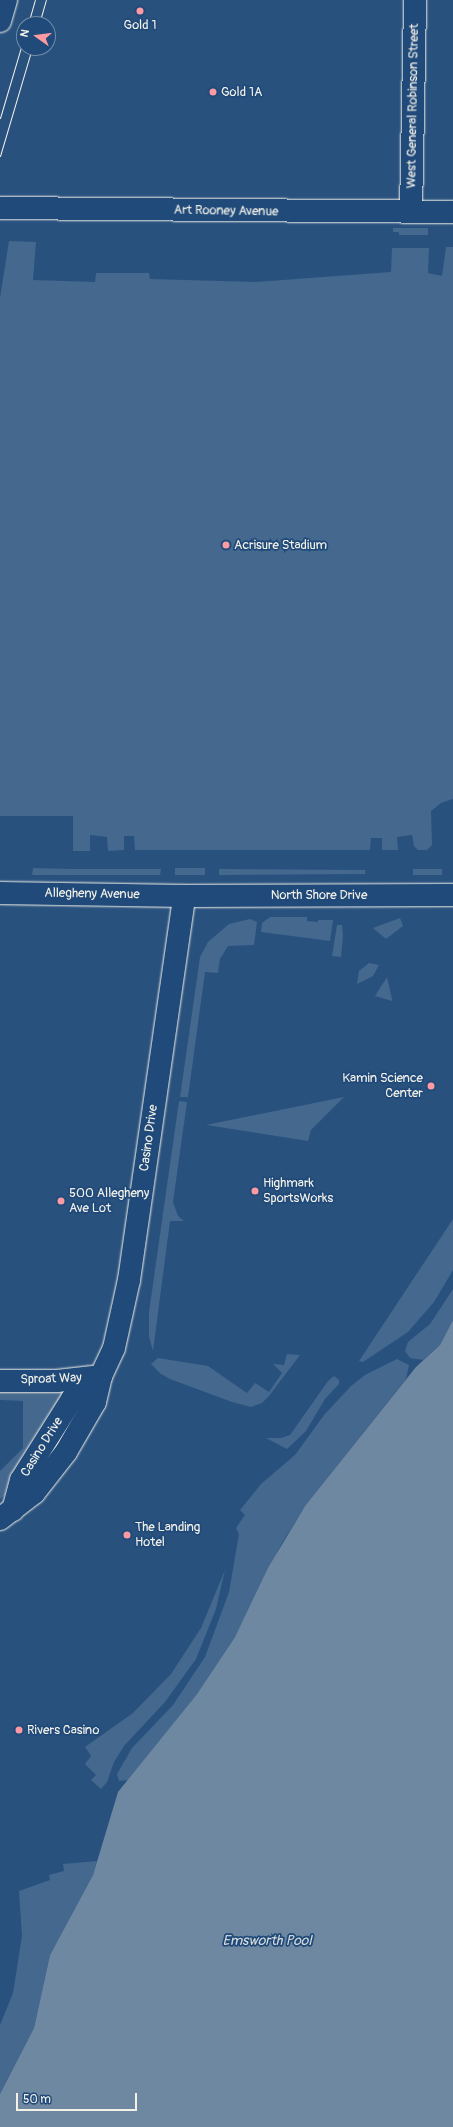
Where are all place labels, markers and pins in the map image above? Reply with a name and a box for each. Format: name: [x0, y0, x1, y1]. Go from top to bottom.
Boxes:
marker: Gold 1: [135, 6, 145, 16]
place label: Gold 1: [124, 17, 156, 33]
place label: Gold 1A: [221, 84, 262, 100]
marker: Gold 1A: [208, 87, 218, 97]
place label: Acrisure Stadium: [234, 537, 327, 553]
marker: Acrisure Stadium: [221, 540, 231, 550]
place label: Kamin Science Center: [342, 1071, 423, 1102]
marker: Kamin Science Center: [426, 1081, 436, 1091]
place label: Highmark SportsWorks: [263, 1176, 333, 1207]
place label: 500 Allegheny Ave Lot: [69, 1186, 149, 1217]
marker: Highmark SportsWorks: [250, 1186, 260, 1196]
marker: 500 Allegheny Ave Lot: [56, 1196, 66, 1206]
place label: The Landing Hotel: [135, 1520, 200, 1551]
marker: The Landing Hotel: [122, 1530, 132, 1540]
place label: Rivers Casino: [27, 1722, 99, 1738]
marker: Rivers Casino: [14, 1725, 24, 1735]

